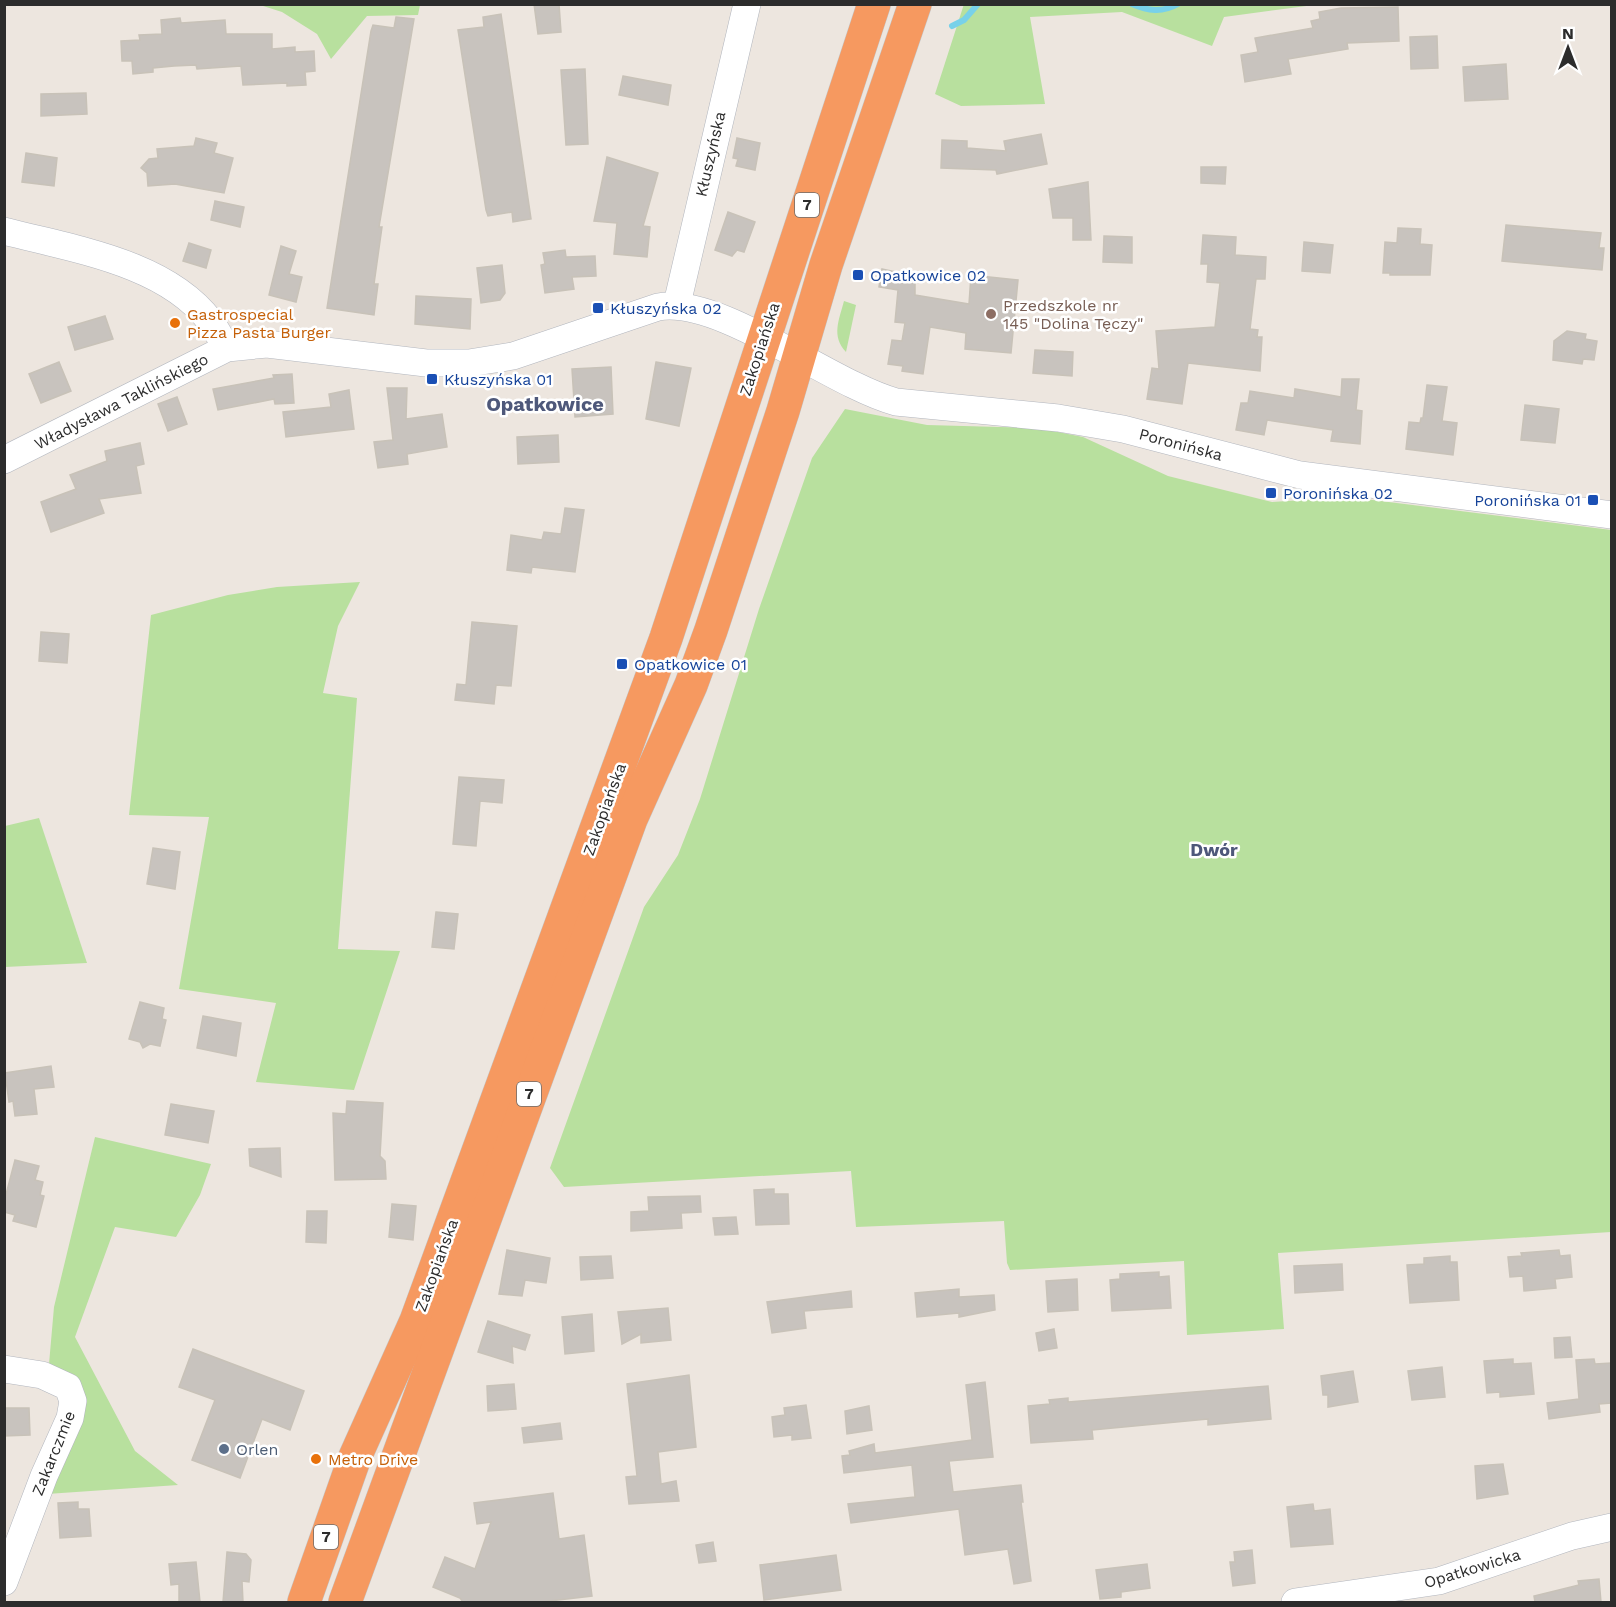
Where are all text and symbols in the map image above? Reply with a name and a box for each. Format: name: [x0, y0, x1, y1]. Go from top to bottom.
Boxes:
north arrow: [1538, 18, 1598, 78]
text: N: [1562, 24, 1574, 43]
street label: Kłuszyńska: [691, 109, 730, 199]
road number: 7: [795, 193, 819, 217]
place label: Opatkowice 02: [870, 266, 986, 285]
marker: Opatkowice 02: [851, 268, 865, 282]
place label: Przedszkole nr 145 "Dolina Tęczy": [1003, 296, 1143, 333]
place label: Kłuszyńska 02: [610, 299, 722, 318]
street label: Zakopiańska: [735, 300, 784, 398]
marker: Kłuszyńska 02: [591, 301, 605, 315]
place label: Gastrospecial Pizza Pasta Burger: [187, 305, 332, 342]
marker: Przedszkole nr 145 "Dolina Tęczy": [984, 307, 998, 321]
marker: Gastrospecial Pizza Pasta Burger: [168, 316, 182, 330]
street label: Władysława Taklińskiego: [31, 349, 211, 454]
place label: Kłuszyńska 01: [444, 370, 552, 389]
marker: Kłuszyńska 01: [425, 372, 439, 386]
district label: Opatkowice: [486, 392, 604, 416]
street label: Poronińska: [1137, 424, 1225, 465]
place label: Poronińska 02: [1283, 484, 1393, 503]
marker: Poronińska 02: [1264, 486, 1278, 500]
place label: Poronińska 01: [1474, 491, 1581, 510]
marker: Poronińska 01: [1586, 493, 1600, 507]
place label: Opatkowice 01: [634, 655, 747, 674]
marker: Opatkowice 01: [615, 657, 629, 671]
street label: Zakopiańska: [579, 760, 630, 858]
district label: Dwór: [1190, 839, 1238, 860]
road number: 7: [517, 1082, 541, 1106]
street label: Zakopiańska: [411, 1216, 462, 1314]
street label: Zakarczmie: [28, 1408, 79, 1498]
place label: Orlen: [236, 1440, 278, 1459]
marker: Orlen: [217, 1442, 231, 1456]
place label: Metro Drive: [328, 1450, 418, 1469]
marker: Metro Drive: [309, 1452, 323, 1466]
road number: 7: [314, 1525, 338, 1549]
street label: Opatkowicka: [1422, 1545, 1523, 1592]

